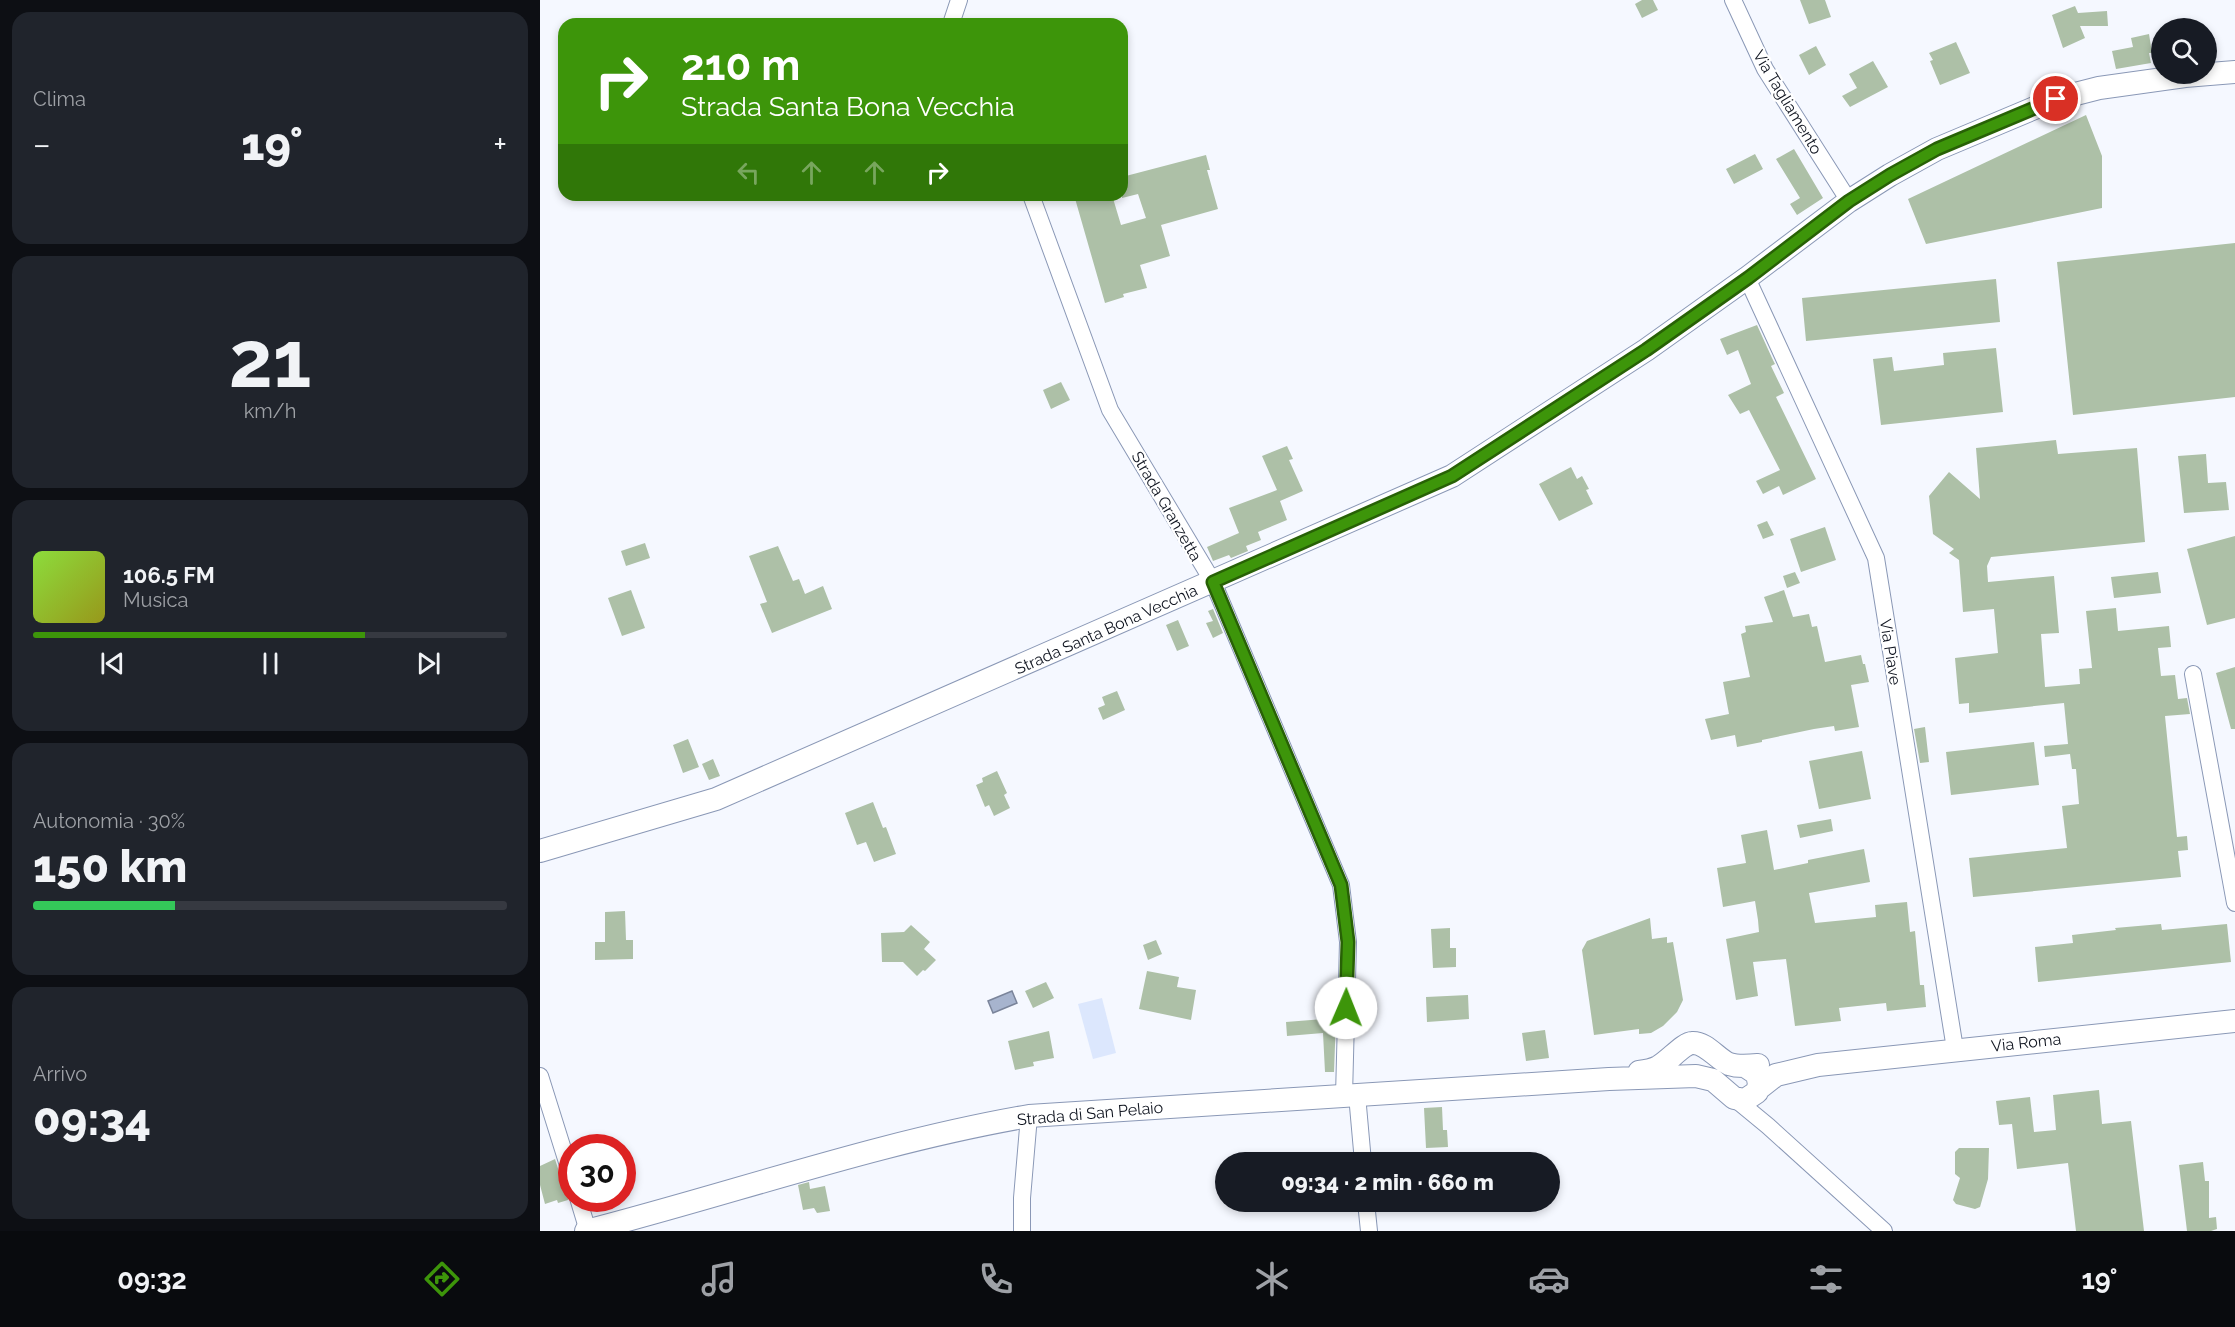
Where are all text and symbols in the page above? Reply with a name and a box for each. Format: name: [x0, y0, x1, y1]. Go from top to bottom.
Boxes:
map controls: [2151, 18, 2217, 84]
button: search: [2151, 18, 2217, 84]
text: 210 m: [681, 41, 800, 90]
icon: right: [582, 42, 660, 120]
street label: Via Tagliamento: [1749, 47, 1826, 158]
pin: [2030, 73, 2081, 124]
icon: arrive: [2039, 82, 2072, 115]
text: Clima: [33, 87, 86, 111]
text: Strada Santa Bona Vecchia: [681, 91, 1015, 122]
text: 19°: [241, 118, 303, 171]
text: −: [33, 125, 51, 164]
text: +: [493, 125, 507, 164]
icon: left: [732, 156, 765, 189]
icon: ahead: [795, 156, 828, 189]
icon: ahead: [858, 156, 891, 189]
icon: right: [921, 156, 954, 189]
text: 21: [229, 314, 311, 405]
text: km/h: [244, 399, 296, 423]
street label: Strada Granzetta: [1127, 448, 1206, 564]
text: 106.5 FM: [123, 562, 215, 588]
street label: Strada Santa Bona Vecchia: [1012, 581, 1200, 678]
text: Musica: [123, 588, 188, 612]
street label: Via Piave: [1876, 618, 1905, 686]
icon: previous: [96, 647, 129, 680]
icon: pause: [254, 647, 287, 680]
icon: next: [412, 647, 445, 680]
text: Autonomia · 30%: [33, 809, 185, 833]
text: 150 km: [33, 840, 187, 893]
position arrow: [1314, 976, 1378, 1040]
street label: Via Roma: [1990, 1029, 2062, 1056]
text: Arrivo: [33, 1062, 87, 1086]
text: 09:34: [33, 1093, 151, 1146]
street label: Strada di San Pelaio: [1016, 1098, 1164, 1129]
speed limit sign: 30: [558, 1134, 636, 1212]
text: 09:34 · 2 min · 660 m: [1281, 1169, 1494, 1195]
icon: directions: [421, 1258, 463, 1300]
icon: music: [698, 1258, 740, 1300]
icon: phone: [975, 1258, 1017, 1300]
icon: climate: [1251, 1258, 1293, 1300]
icon: car: [1528, 1258, 1570, 1300]
icon: filters: [1805, 1258, 1847, 1300]
text: 09:32: [117, 1264, 187, 1295]
text: 19°: [2081, 1264, 2118, 1295]

